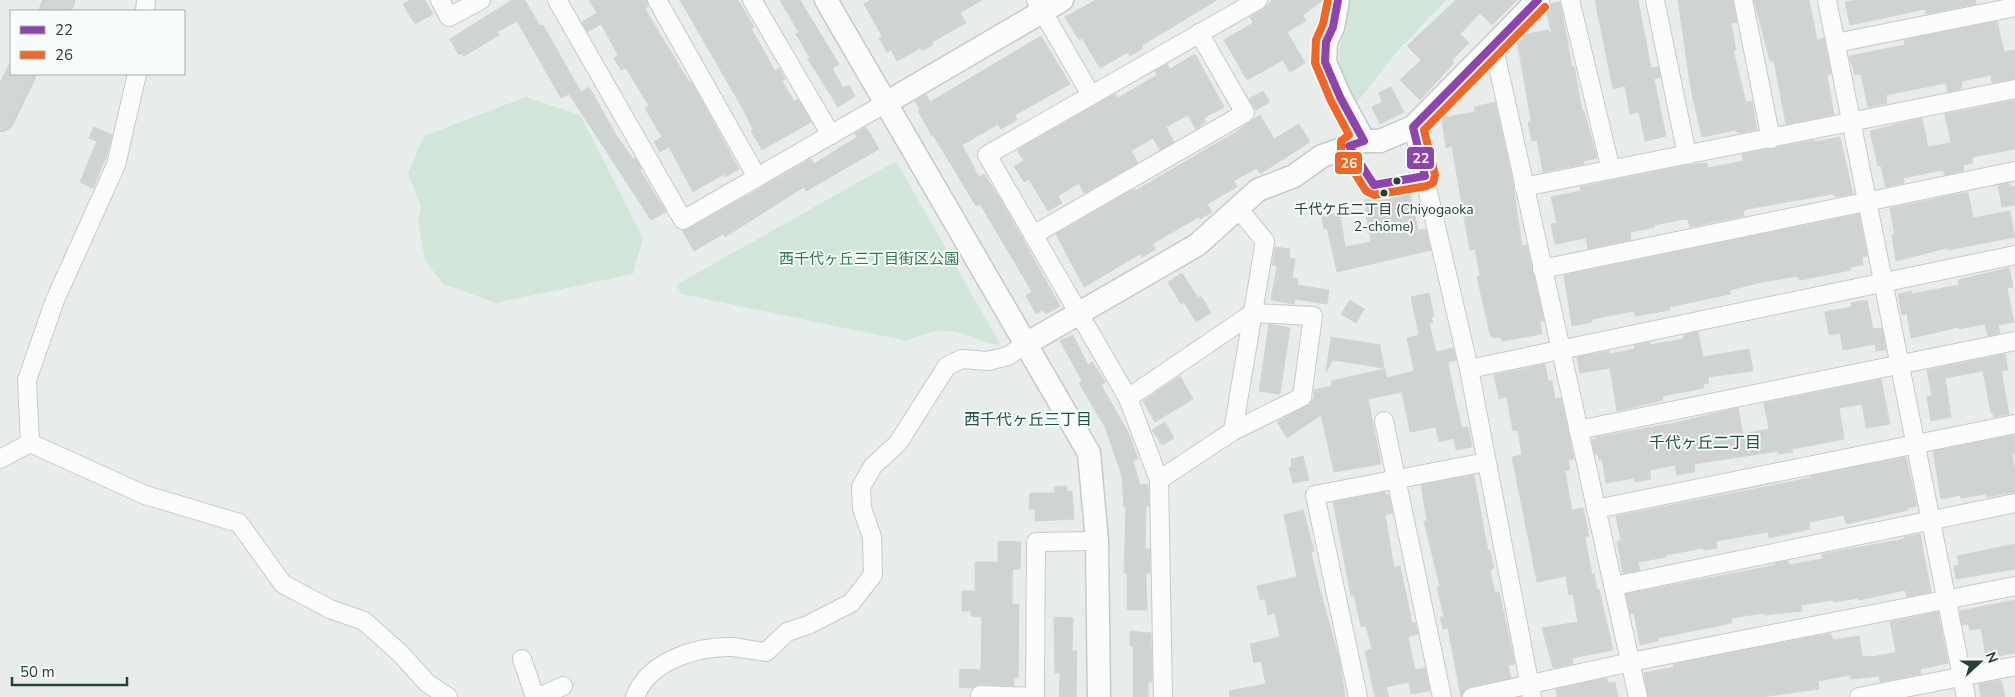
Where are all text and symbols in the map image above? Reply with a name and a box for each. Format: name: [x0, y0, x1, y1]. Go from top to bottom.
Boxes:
legend: [10, 10, 185, 75]
text: 22: [55, 20, 73, 40]
text: 26: [55, 45, 73, 65]
line badge: 22: [1406, 146, 1435, 170]
text: 22: [1413, 149, 1429, 168]
line badge: 26: [1334, 151, 1363, 175]
text: 26: [1341, 154, 1357, 173]
unlabelled marker: [1392, 176, 1402, 186]
marker: 千代ケ丘二丁目 (Chiyogaoka 2-chōme): [1379, 188, 1389, 198]
place label: 千代ケ丘二丁目 (Chiyogaoka 2-chōme): [1294, 200, 1474, 236]
park label: 西千代ヶ丘三丁目街区公園: [779, 249, 959, 269]
district label: 西千代ヶ丘三丁目: [964, 409, 1092, 431]
district label: 千代ヶ丘二丁目: [1649, 432, 1761, 454]
north arrow: [1955, 637, 2005, 687]
text: N: [1981, 649, 2002, 666]
scale bar: [12, 654, 128, 686]
text: 50 m: [20, 662, 55, 682]

